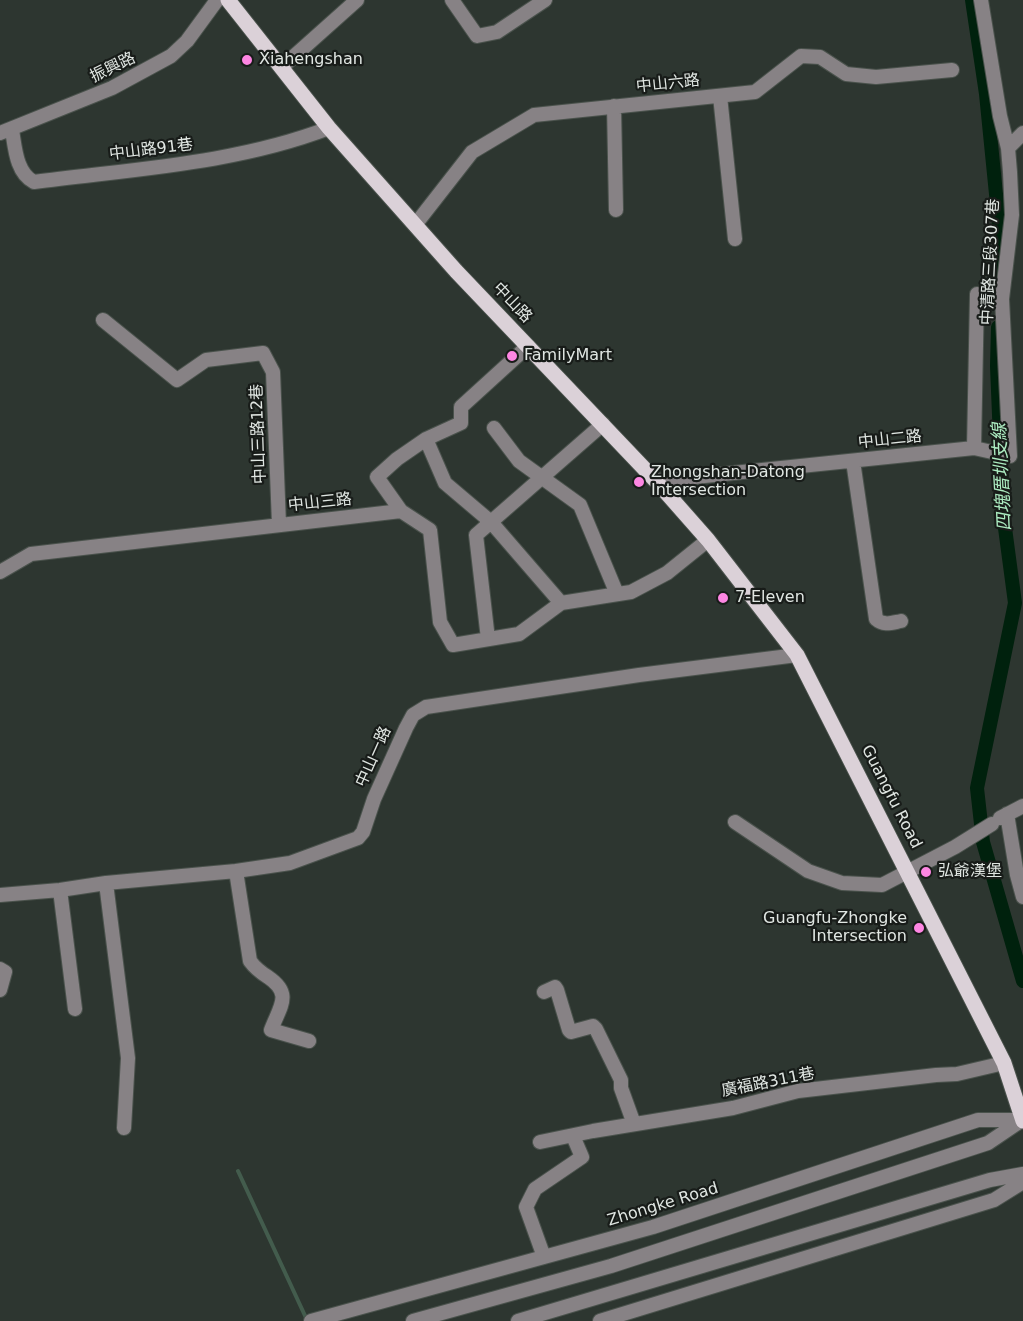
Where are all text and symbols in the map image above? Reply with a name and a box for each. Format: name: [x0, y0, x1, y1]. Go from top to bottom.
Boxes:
street label: 振興路: [87, 49, 139, 87]
place label: Xiahengshan: [259, 50, 363, 70]
marker: Xiahengshan: [240, 53, 254, 67]
street label: 中山六路: [635, 71, 701, 97]
street label: 中山路91巷: [108, 135, 194, 165]
street label: 中清路三段307巷: [978, 198, 1004, 326]
street label: 中山路: [488, 279, 536, 327]
place label: FamilyMart: [524, 346, 612, 366]
marker: FamilyMart: [505, 349, 519, 363]
street label: 中山三路12巷: [248, 384, 270, 484]
water label: 四塊厝圳支線: [989, 423, 1017, 531]
street label: 中山二路: [857, 427, 923, 453]
place label: Zhongshan-Datong Intersection: [651, 463, 805, 501]
marker: Zhongshan-Datong Intersection: [632, 475, 646, 489]
street label: 中山三路: [287, 490, 353, 516]
place label: 7-Eleven: [735, 588, 805, 608]
marker: 7-Eleven: [716, 591, 730, 605]
street label: 中山一路: [352, 724, 396, 790]
street label: Guangfu Road: [857, 742, 925, 852]
place label: 弘爺漢堡: [938, 862, 1002, 882]
marker: 弘爺漢堡: [919, 865, 933, 879]
place label: Guangfu-Zhongke Intersection: [763, 909, 907, 947]
marker: Guangfu-Zhongke Intersection: [912, 921, 926, 935]
street label: 廣福路311巷: [720, 1065, 816, 1101]
street label: Zhongke Road: [605, 1179, 721, 1231]

